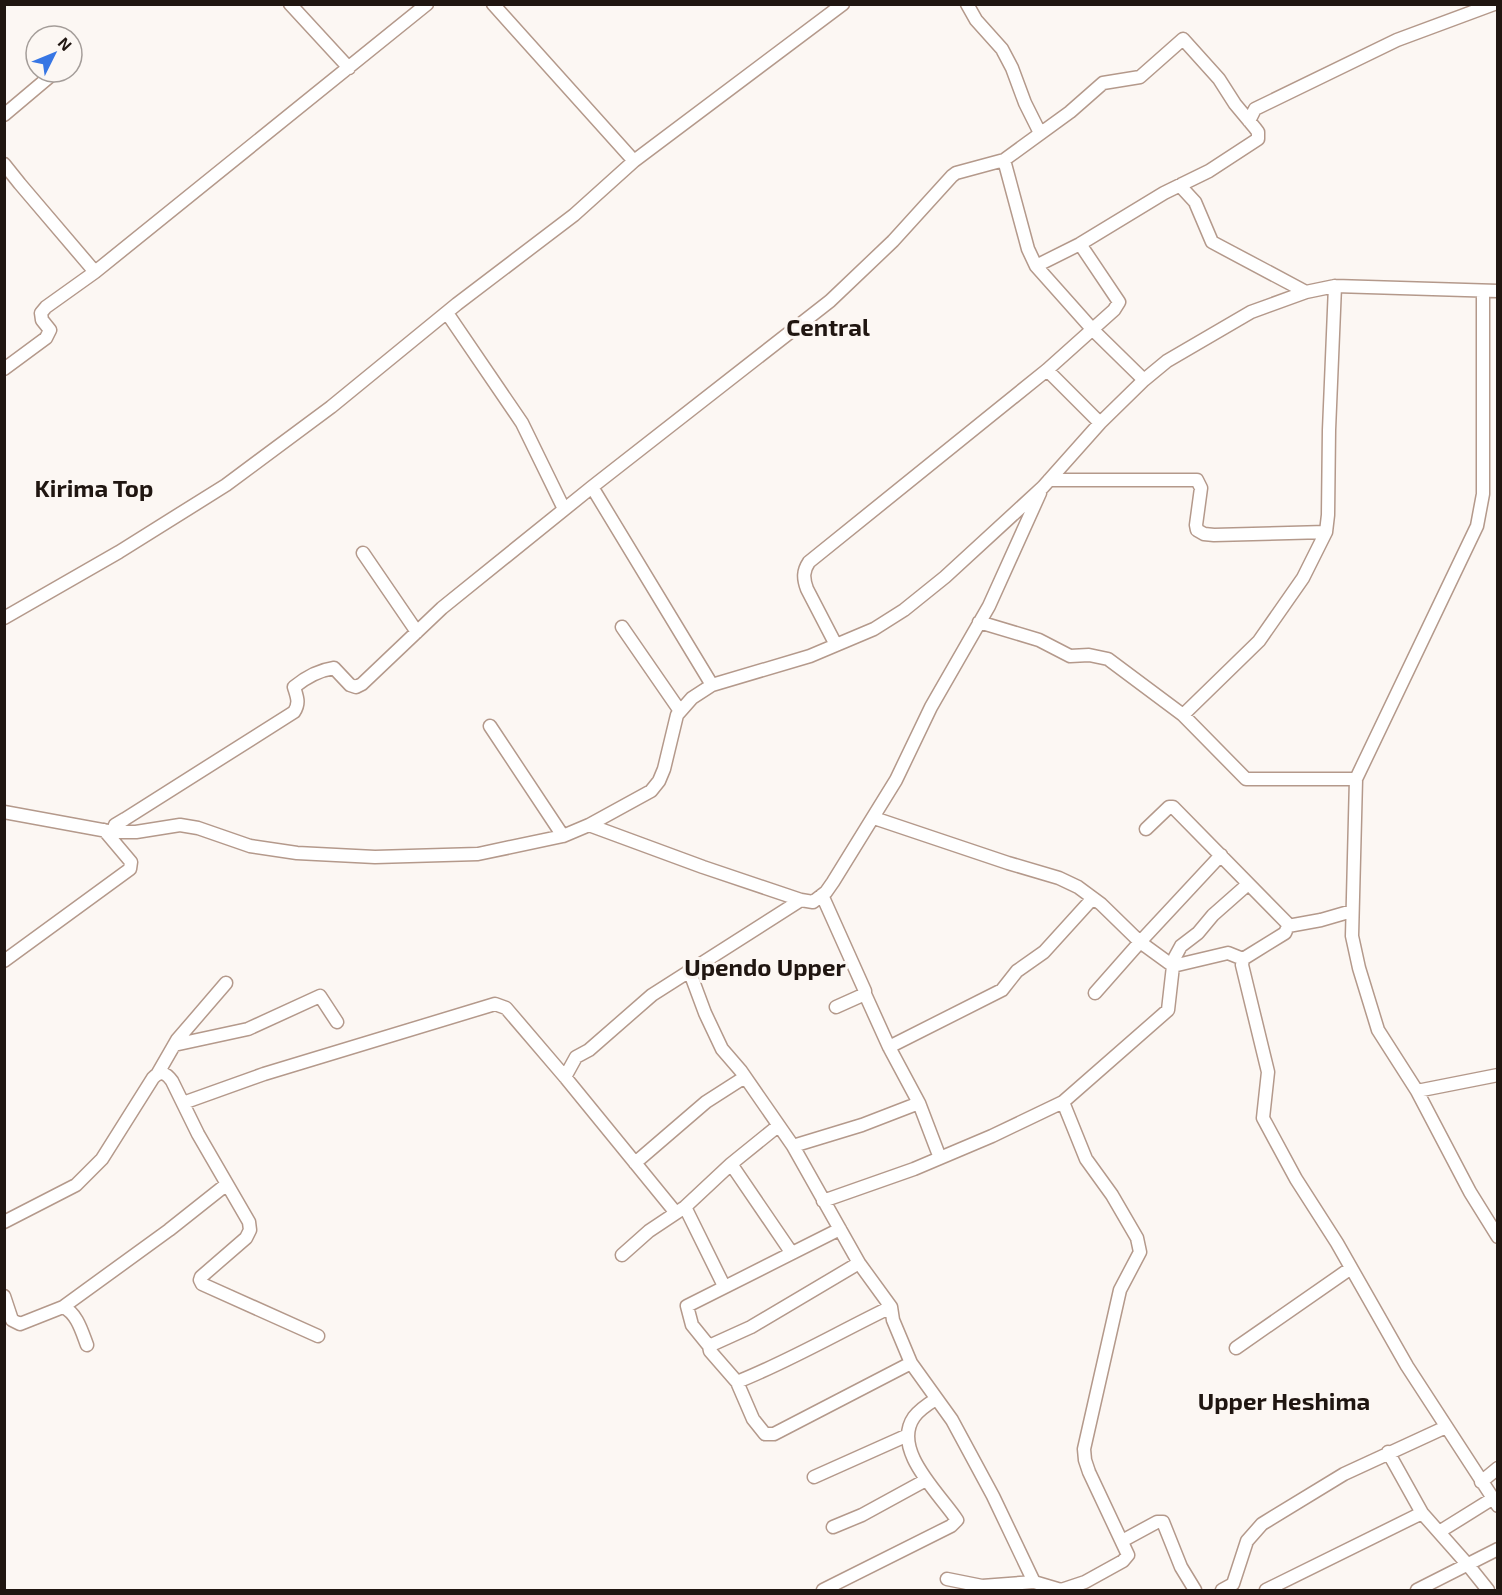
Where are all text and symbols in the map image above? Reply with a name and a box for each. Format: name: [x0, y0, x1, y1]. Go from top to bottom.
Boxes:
north arrow: [24, 24, 84, 84]
text: N: [54, 33, 76, 54]
district label: Central: [786, 312, 870, 341]
district label: Kirima Top: [35, 473, 153, 502]
district label: Upendo Upper: [684, 952, 847, 981]
district label: Upper Heshima: [1198, 1386, 1370, 1415]

